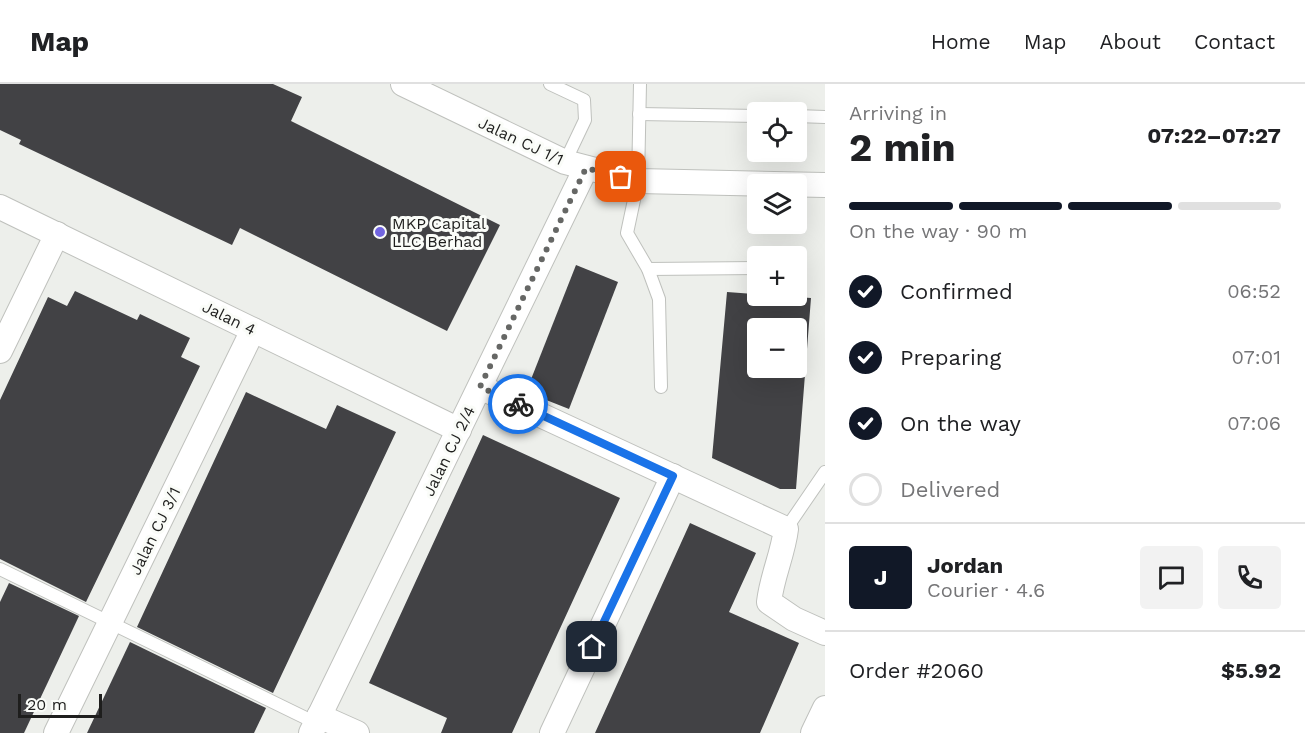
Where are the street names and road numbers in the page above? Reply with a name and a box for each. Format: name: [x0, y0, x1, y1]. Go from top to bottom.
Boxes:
street label: Jalan CJ 1/1: [475, 113, 567, 169]
street label: Jalan 4: [199, 297, 259, 339]
street label: Jalan CJ 2/4: [419, 403, 479, 499]
street label: Jalan CJ 3/1: [126, 484, 184, 578]

